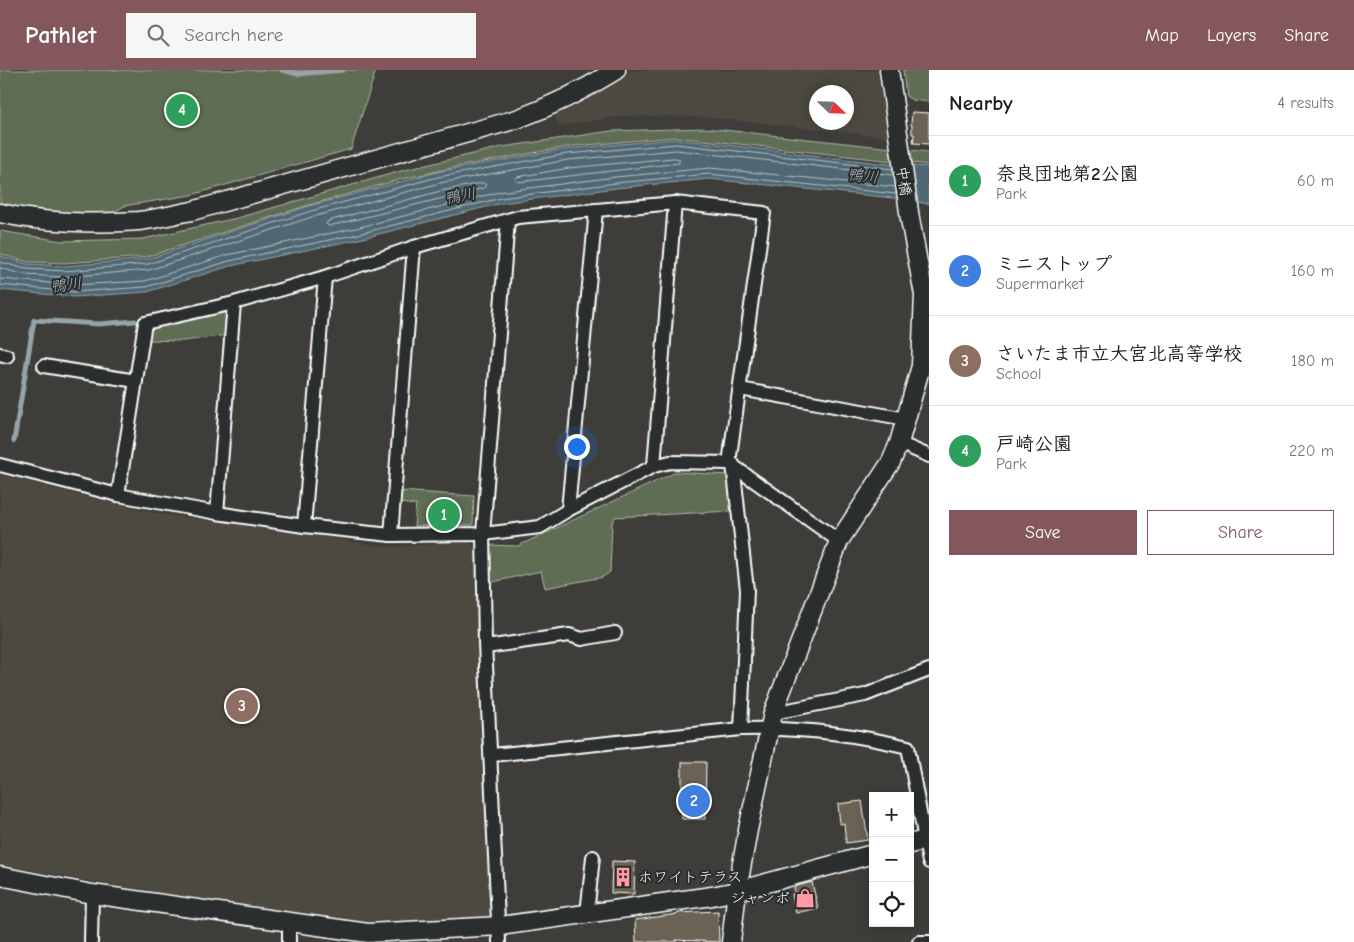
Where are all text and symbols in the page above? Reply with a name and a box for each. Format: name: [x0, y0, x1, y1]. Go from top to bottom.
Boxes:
search box: [126, 13, 476, 58]
text: Pathlet: [25, 21, 96, 49]
icon: search: [144, 21, 172, 49]
text: Search here: [184, 24, 283, 46]
text: Map: [1145, 25, 1179, 46]
text: Layers: [1207, 25, 1256, 46]
text: Share: [1284, 25, 1329, 46]
north arrow: [809, 85, 854, 130]
pin: 4: [166, 91, 198, 129]
text: Nearby: [949, 91, 1013, 115]
text: 4 results: [1277, 94, 1334, 112]
text: 奈良団地第2公園: [996, 163, 1138, 185]
water label: 鴨川: [846, 165, 880, 187]
street label: 中橋: [893, 165, 915, 197]
text: 1: [962, 172, 968, 190]
text: 60 m: [1297, 172, 1334, 190]
water label: 鴨川: [443, 184, 478, 208]
text: Park: [996, 185, 1027, 203]
text: ミニストップ: [996, 253, 1112, 275]
text: 2: [961, 262, 969, 280]
text: 160 m: [1291, 262, 1334, 280]
water label: 鴨川: [49, 274, 83, 296]
text: Supermarket: [996, 275, 1084, 293]
text: さいたま市立大宮北高等学校: [996, 343, 1243, 365]
text: 3: [961, 352, 969, 370]
text: 180 m: [1291, 352, 1334, 370]
text: School: [996, 365, 1042, 383]
text: 戸崎公園: [996, 433, 1072, 455]
your location: [564, 434, 590, 460]
text: 4: [961, 442, 969, 460]
text: 220 m: [1289, 442, 1334, 460]
text: Park: [996, 455, 1027, 473]
pin: 1: [428, 496, 460, 534]
button: Save: [949, 510, 1137, 555]
button: Share: [1147, 510, 1334, 555]
pin: 3: [226, 687, 258, 725]
pin: 2: [678, 782, 710, 820]
map controls: [869, 792, 914, 927]
button: +: [869, 792, 914, 837]
button: −: [869, 837, 914, 882]
building icon: ホワイトテラス: [612, 866, 634, 888]
place label: ホワイトテラス: [638, 868, 742, 886]
button: locate: [869, 882, 914, 927]
shop icon: ジャンボ: [794, 887, 816, 909]
place label: ジャンボ: [730, 889, 790, 907]

